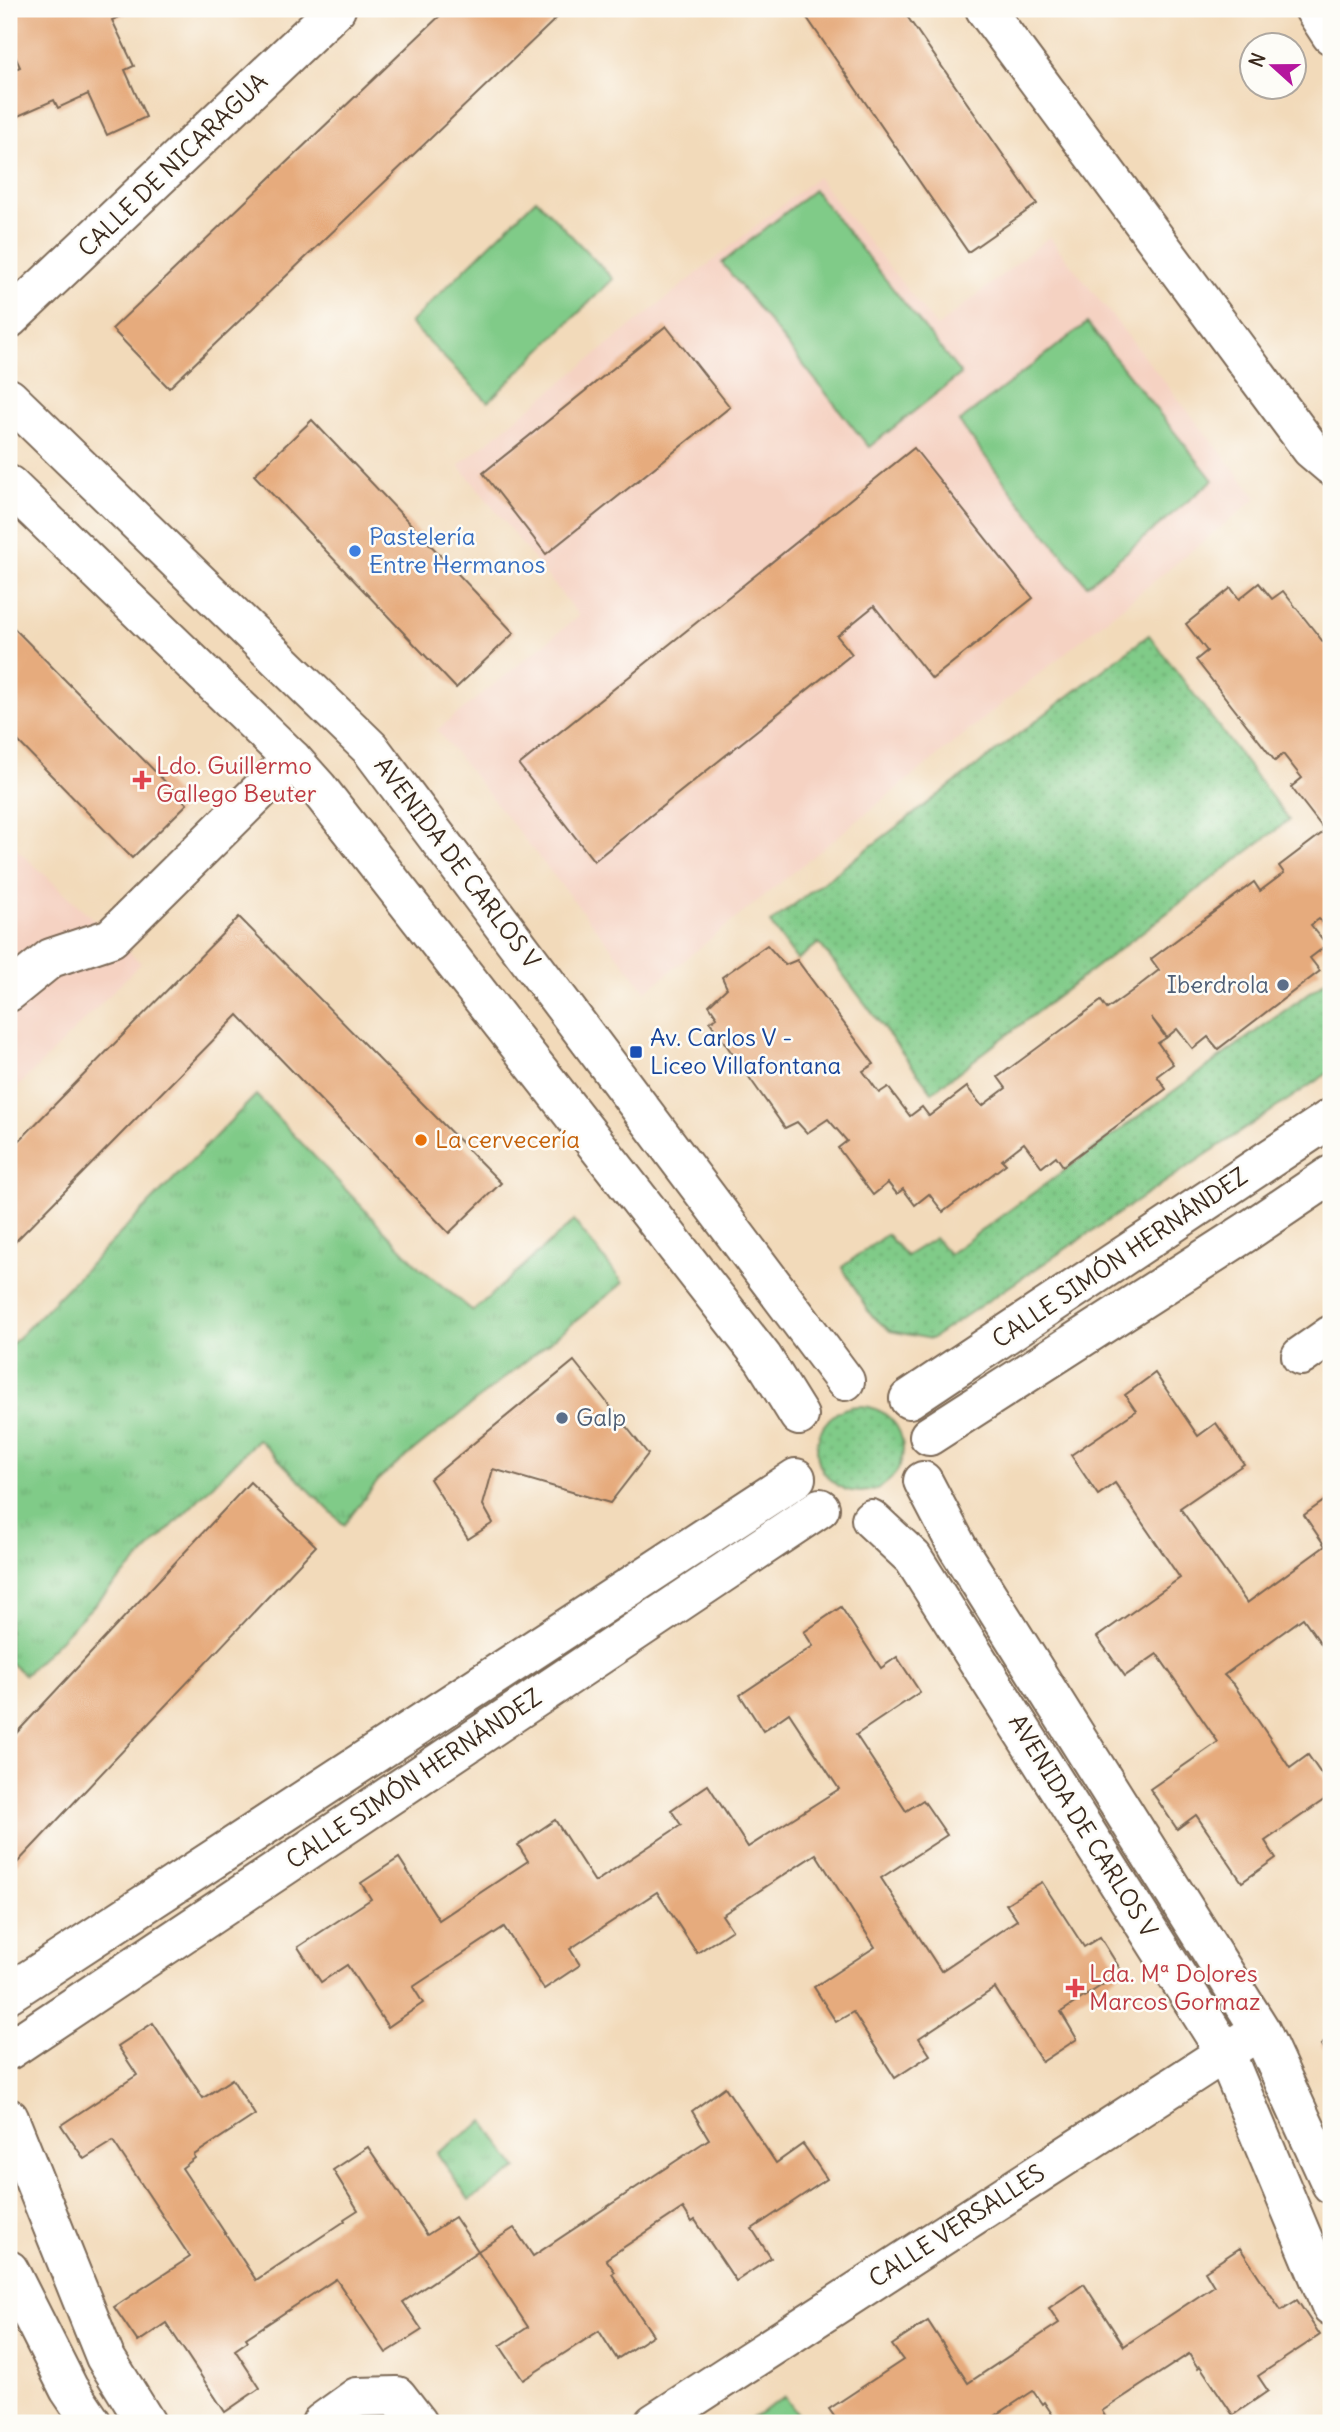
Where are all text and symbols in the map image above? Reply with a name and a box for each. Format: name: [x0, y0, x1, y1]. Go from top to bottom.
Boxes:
north arrow: [1238, 32, 1308, 102]
text: N: [1244, 49, 1271, 70]
street label: CALLE DE NICARAGUA: [71, 66, 273, 262]
place label: Pastelería Entre Hermanos: [369, 521, 545, 579]
marker: Pastelería Entre Hermanos: [347, 543, 363, 559]
place label: Ldo. Guillermo Gallego Beuter: [156, 750, 317, 808]
street label: AVENIDA DE CARLOS V: [368, 751, 547, 974]
marker: Ldo. Guillermo Gallego Beuter: [134, 772, 150, 788]
place label: Iberdrola: [1167, 969, 1269, 999]
marker: Iberdrola: [1275, 977, 1291, 993]
place label: Av. Carlos V - Liceo Villafontana: [650, 1022, 841, 1080]
marker: Av. Carlos V - Liceo Villafontana: [628, 1044, 644, 1060]
place label: La cervecería: [435, 1124, 580, 1154]
marker: La cervecería: [413, 1132, 429, 1148]
street label: CALLE SIMÓN HERNÁNDEZ: [986, 1161, 1253, 1354]
place label: Galp: [576, 1402, 626, 1432]
marker: Galp: [554, 1410, 570, 1426]
street label: CALLE SIMÓN HERNÁNDEZ: [280, 1682, 547, 1875]
street label: AVENIDA DE CARLOS V: [1003, 1709, 1165, 1942]
place label: Lda. Mª Dolores Marcos Gormaz: [1089, 1958, 1261, 2016]
marker: Lda. Mª Dolores Marcos Gormaz: [1067, 1980, 1083, 1996]
street label: CALLE VERSALLES: [863, 2157, 1050, 2293]

